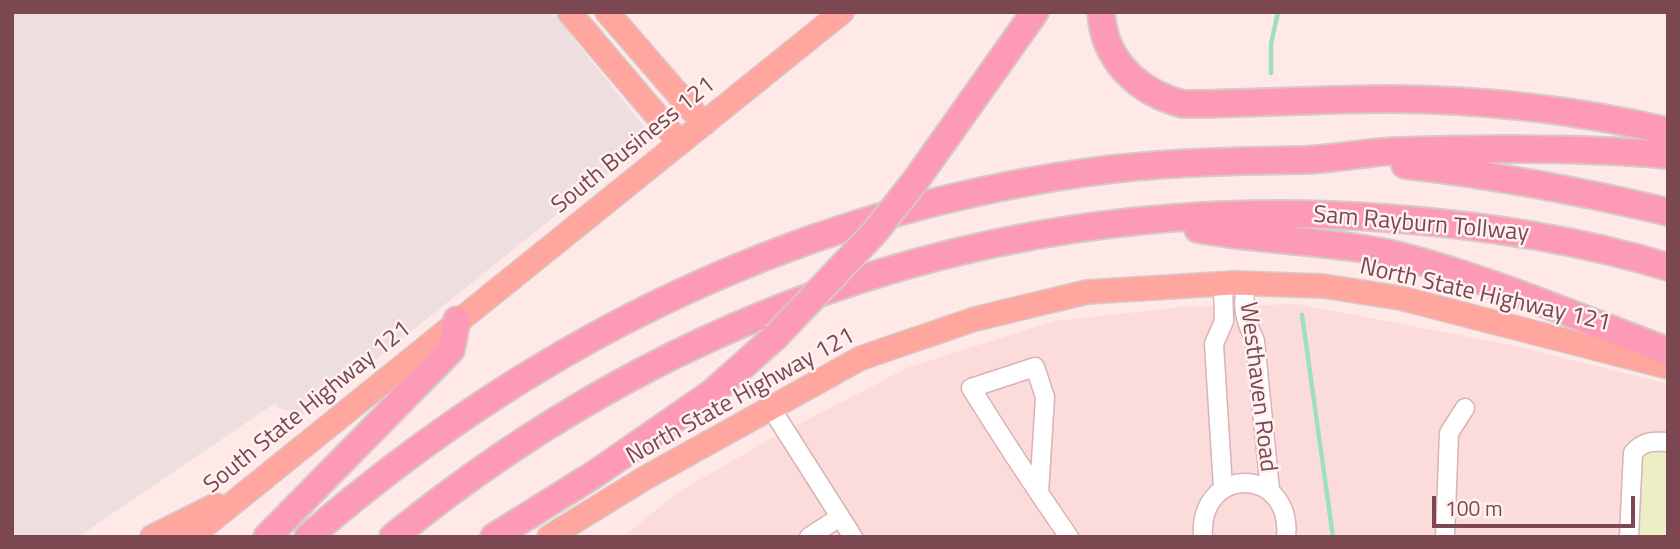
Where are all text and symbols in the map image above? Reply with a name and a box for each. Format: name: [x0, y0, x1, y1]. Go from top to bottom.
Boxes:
street label: South Business 121: [546, 71, 722, 221]
street label: Sam Rayburn Tollway: [1312, 201, 1530, 249]
street label: North State Highway 121: [1357, 253, 1613, 339]
street label: Westhaven Road: [1232, 300, 1282, 474]
street label: South State Highway 121: [199, 316, 417, 500]
street label: North State Highway 121: [622, 322, 860, 472]
scale bar: [1435, 482, 1638, 526]
text: 100 m: [1445, 492, 1502, 524]

